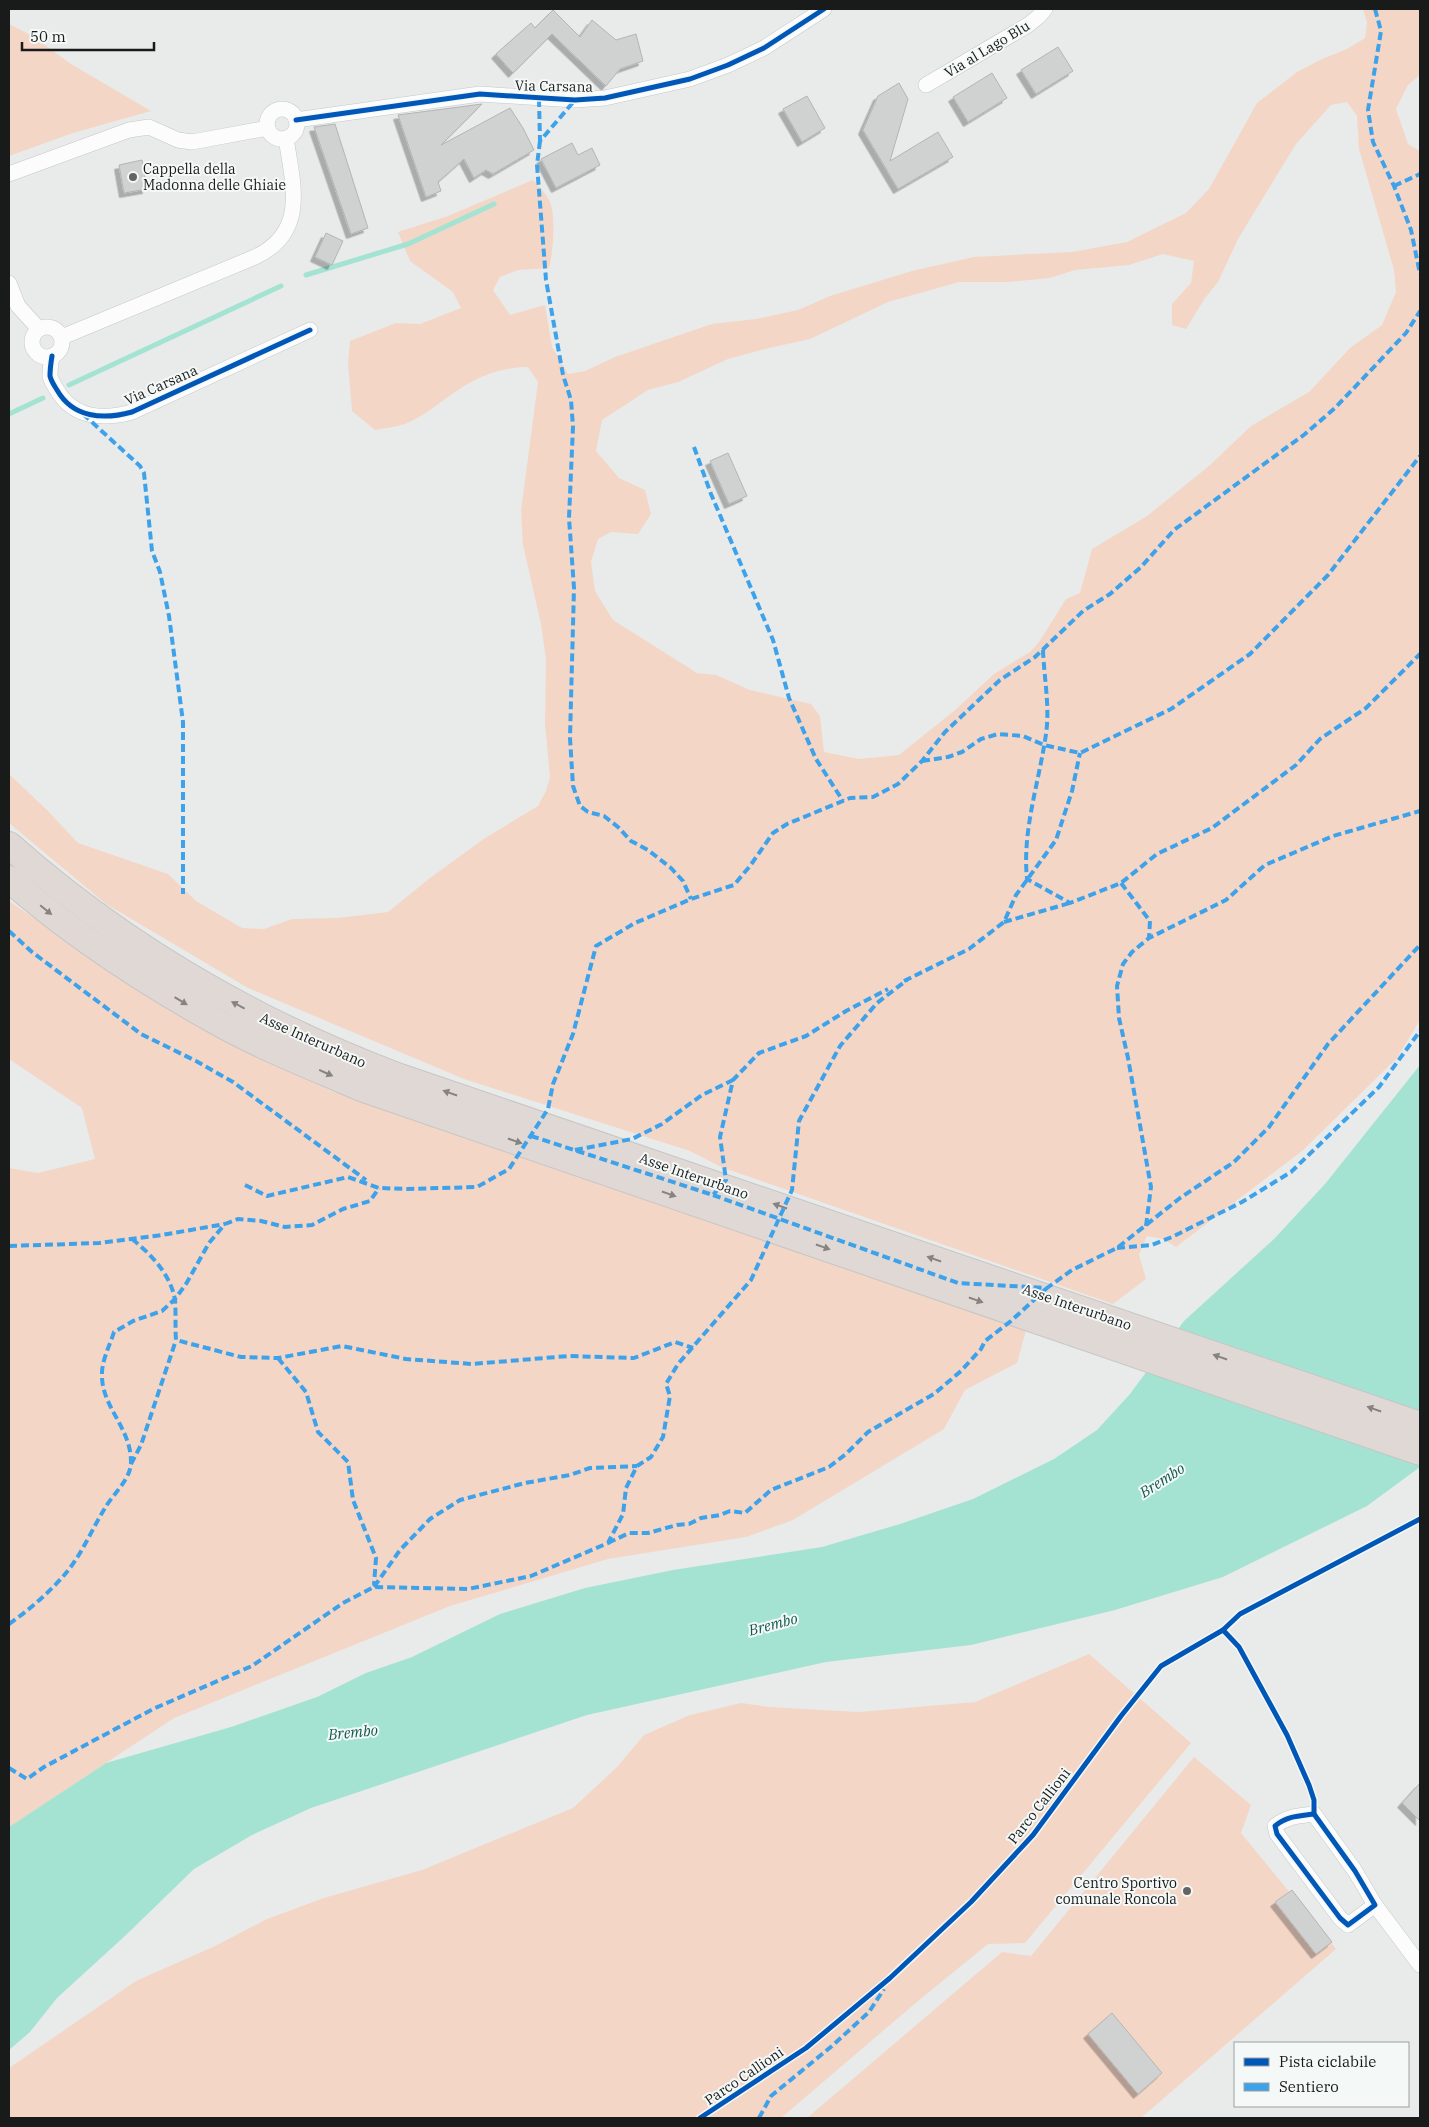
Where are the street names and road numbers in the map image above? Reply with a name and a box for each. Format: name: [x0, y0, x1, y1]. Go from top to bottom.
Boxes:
street label: Via al Lago Blu: [941, 16, 1033, 81]
street label: Via Carsana: [515, 76, 594, 96]
street label: Via Carsana: [122, 361, 201, 409]
street label: Asse Interurbano: [257, 1008, 369, 1072]
street label: Asse Interurbano: [637, 1149, 751, 1203]
street label: Asse Interurbano: [1020, 1280, 1134, 1334]
street label: Parco Callioni: [1004, 1764, 1074, 1848]
street label: Parco Callioni: [701, 2043, 787, 2109]

